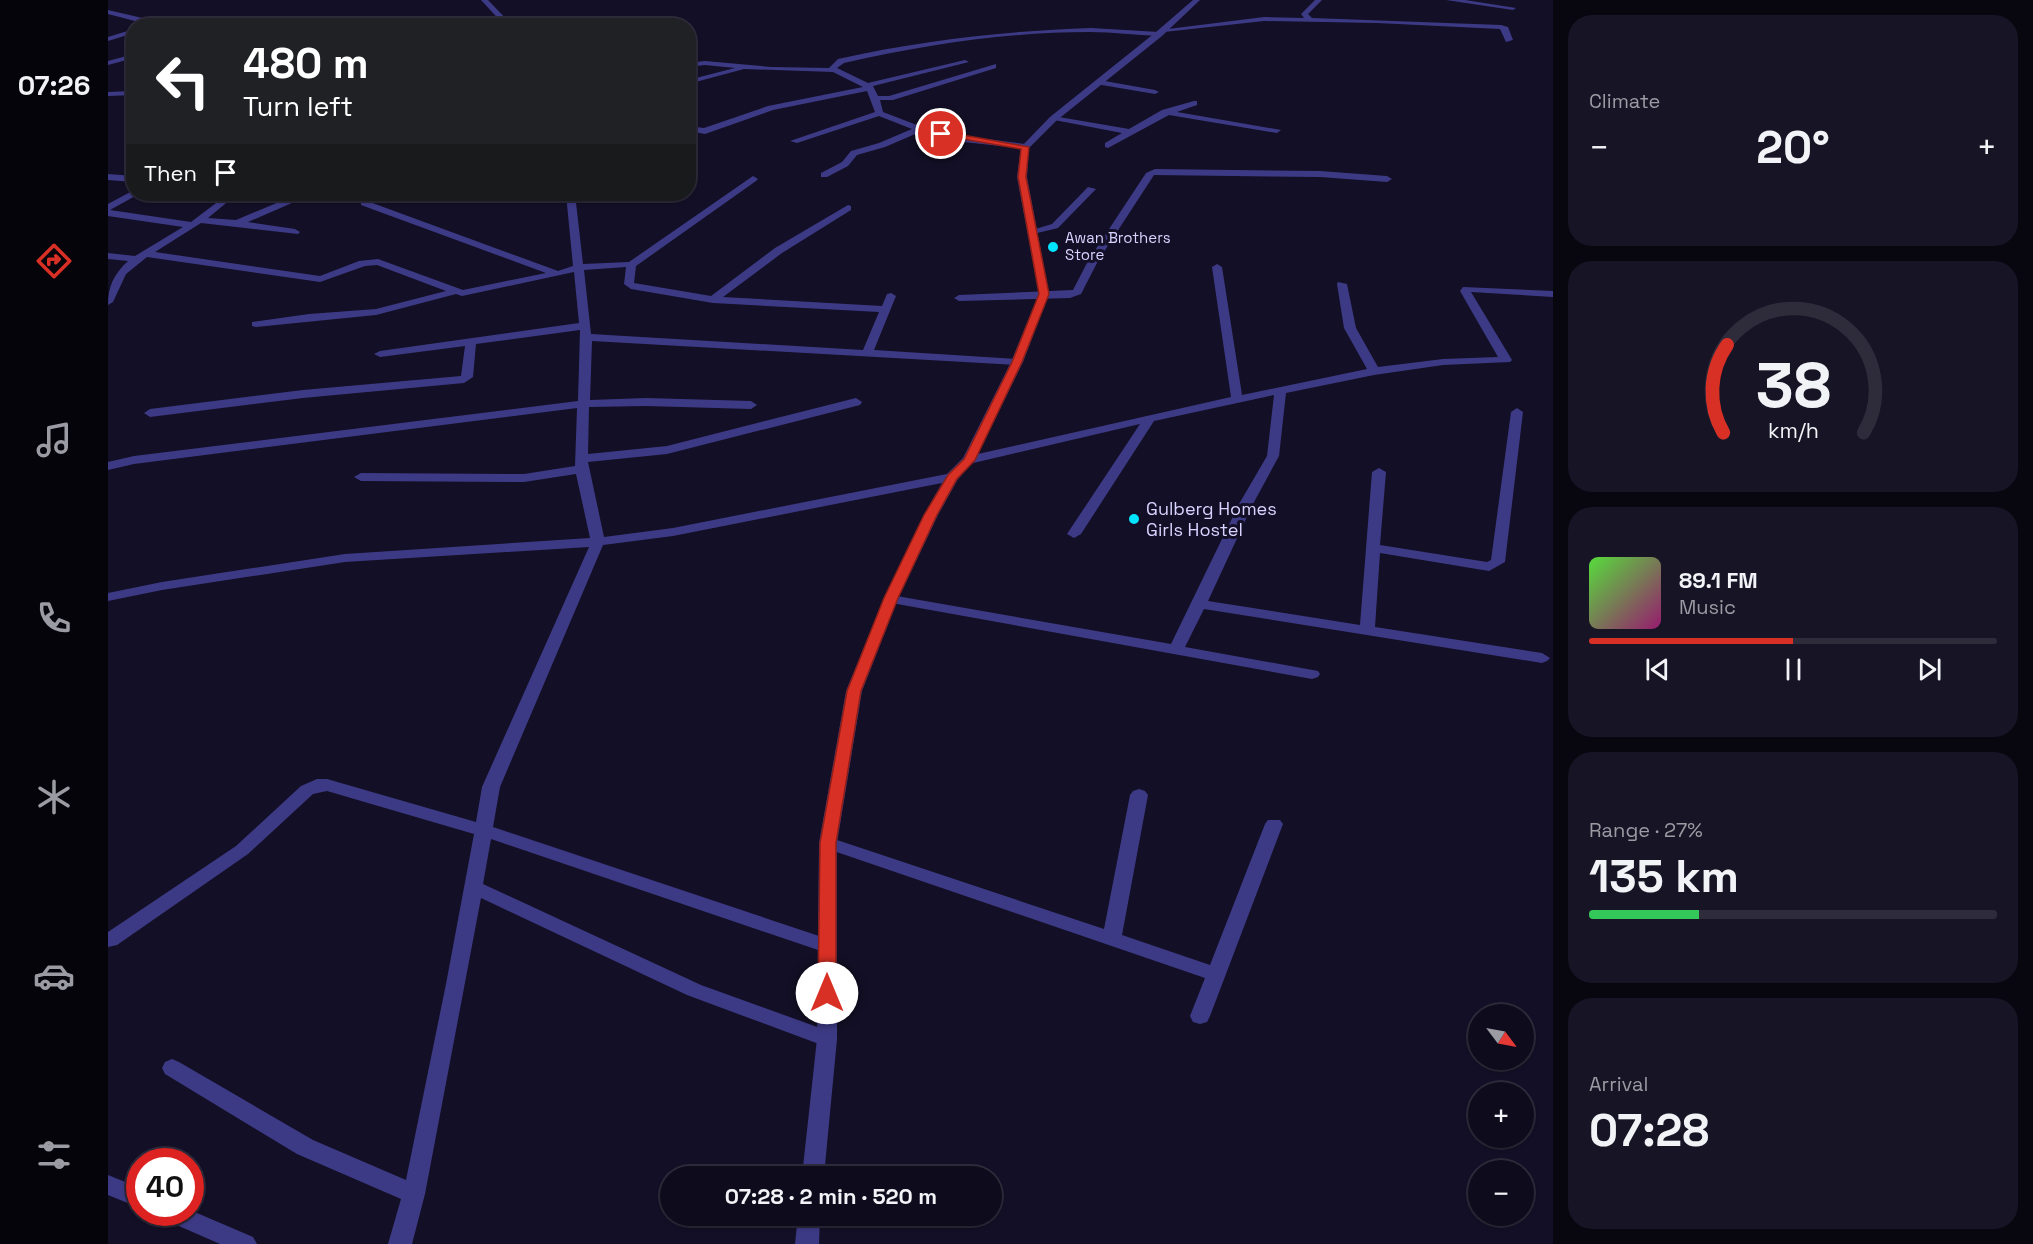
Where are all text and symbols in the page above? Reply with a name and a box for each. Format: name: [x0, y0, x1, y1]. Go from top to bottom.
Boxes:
text: 480 m: [243, 37, 369, 90]
icon: left: [144, 42, 222, 120]
text: 07:26: [18, 68, 90, 103]
text: Climate: [1589, 88, 1660, 114]
text: Turn left: [243, 89, 353, 124]
pin: [915, 108, 966, 159]
icon: arrive: [924, 117, 957, 150]
text: 20°: [1756, 119, 1830, 176]
text: −: [1589, 127, 1609, 169]
text: +: [1977, 127, 1997, 169]
icon: arrive: [209, 156, 242, 189]
text: Then: [144, 159, 197, 187]
place label: Awan Brothers Store: [1065, 228, 1171, 264]
icon: directions: [33, 240, 75, 282]
marker: Awan Brothers Store: [1046, 240, 1060, 254]
text: 38: [1755, 346, 1831, 425]
text: km/h: [1767, 418, 1819, 445]
icon: music: [33, 419, 75, 461]
place label: Gulberg Homes Girls Hostel: [1146, 497, 1277, 541]
marker: Gulberg Homes Girls Hostel: [1127, 512, 1141, 526]
text: 89.1 FM: [1679, 566, 1758, 594]
text: Music: [1679, 594, 1736, 620]
icon: phone: [33, 597, 75, 639]
icon: previous: [1641, 653, 1674, 686]
icon: pause: [1777, 653, 1810, 686]
icon: next: [1913, 653, 1946, 686]
icon: climate: [33, 776, 75, 818]
text: Range · 27%: [1589, 817, 1703, 843]
text: 135 km: [1589, 848, 1739, 905]
icon: car: [33, 955, 75, 997]
position arrow: [795, 961, 859, 1025]
north arrow: [1468, 1004, 1534, 1070]
map controls: [1468, 1004, 1534, 1226]
text: Arrival: [1589, 1071, 1648, 1097]
button: +: [1468, 1082, 1534, 1148]
text: 07:28: [1589, 1102, 1709, 1159]
icon: filters: [33, 1134, 75, 1176]
speed limit sign: 40: [126, 1148, 204, 1226]
button: −: [1468, 1160, 1534, 1226]
text: 07:28 · 2 min · 520 m: [725, 1182, 937, 1210]

